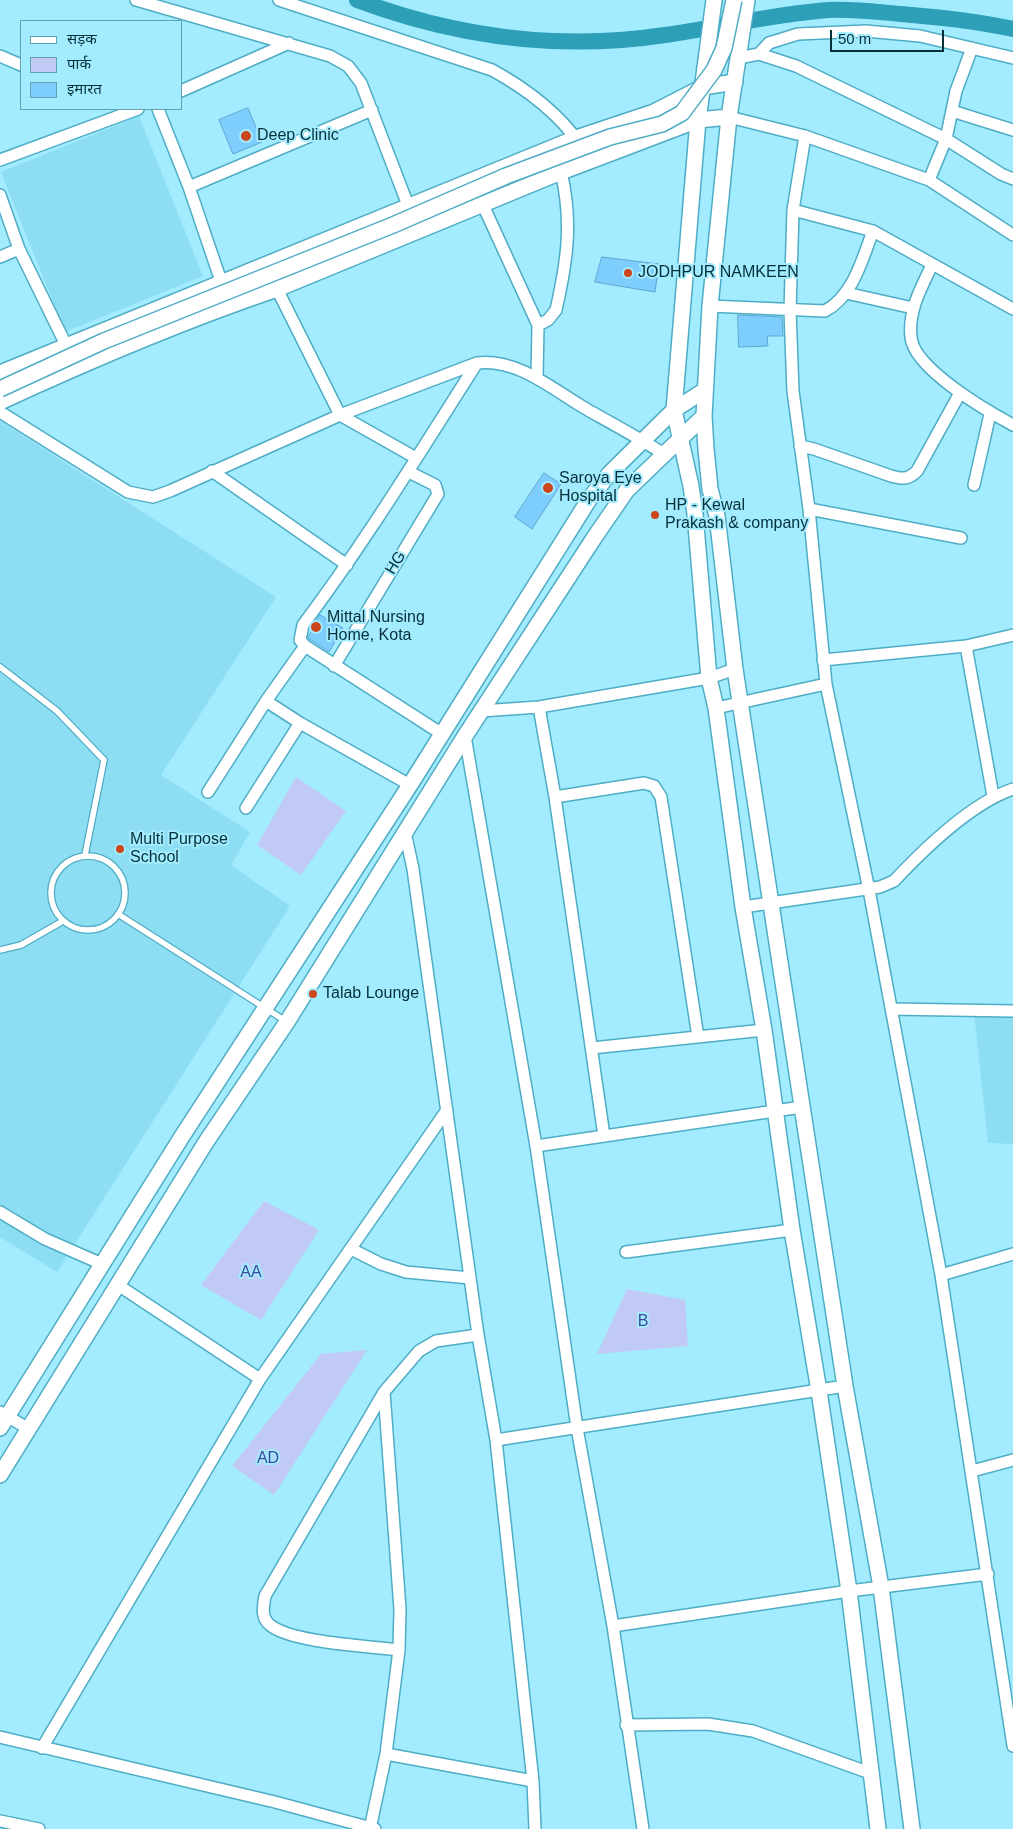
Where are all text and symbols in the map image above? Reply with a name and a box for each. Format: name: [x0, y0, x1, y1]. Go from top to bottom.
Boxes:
legend: [20, 20, 182, 110]
scale bar: [833, 20, 947, 52]
text: सड़क: [67, 30, 97, 47]
text: 50 m: [838, 30, 871, 47]
text: पार्क: [67, 55, 91, 72]
text: इमारत: [67, 80, 102, 97]
place label: Deep Clinic: [257, 126, 339, 146]
marker: Deep Clinic: [239, 129, 253, 143]
place label: JODHPUR NAMKEEN: [638, 263, 799, 283]
marker: JODHPUR NAMKEEN: [622, 267, 634, 279]
place label: Saroya Eye Hospital: [559, 469, 642, 507]
marker: Saroya Eye Hospital: [541, 481, 555, 495]
place label: HP - Kewal Prakash & company: [665, 496, 808, 534]
marker: HP - Kewal Prakash & company: [649, 509, 661, 521]
street label: HG: [382, 548, 410, 578]
place label: Mittal Nursing Home, Kota: [327, 608, 425, 646]
marker: Mittal Nursing Home, Kota: [309, 620, 323, 634]
place label: Multi Purpose School: [130, 830, 228, 868]
marker: Multi Purpose School: [114, 843, 126, 855]
place label: Talab Lounge: [323, 984, 419, 1004]
marker: Talab Lounge: [307, 988, 319, 1000]
park label: AA: [240, 1263, 262, 1283]
park label: B: [638, 1312, 648, 1332]
park label: AD: [257, 1449, 279, 1469]

